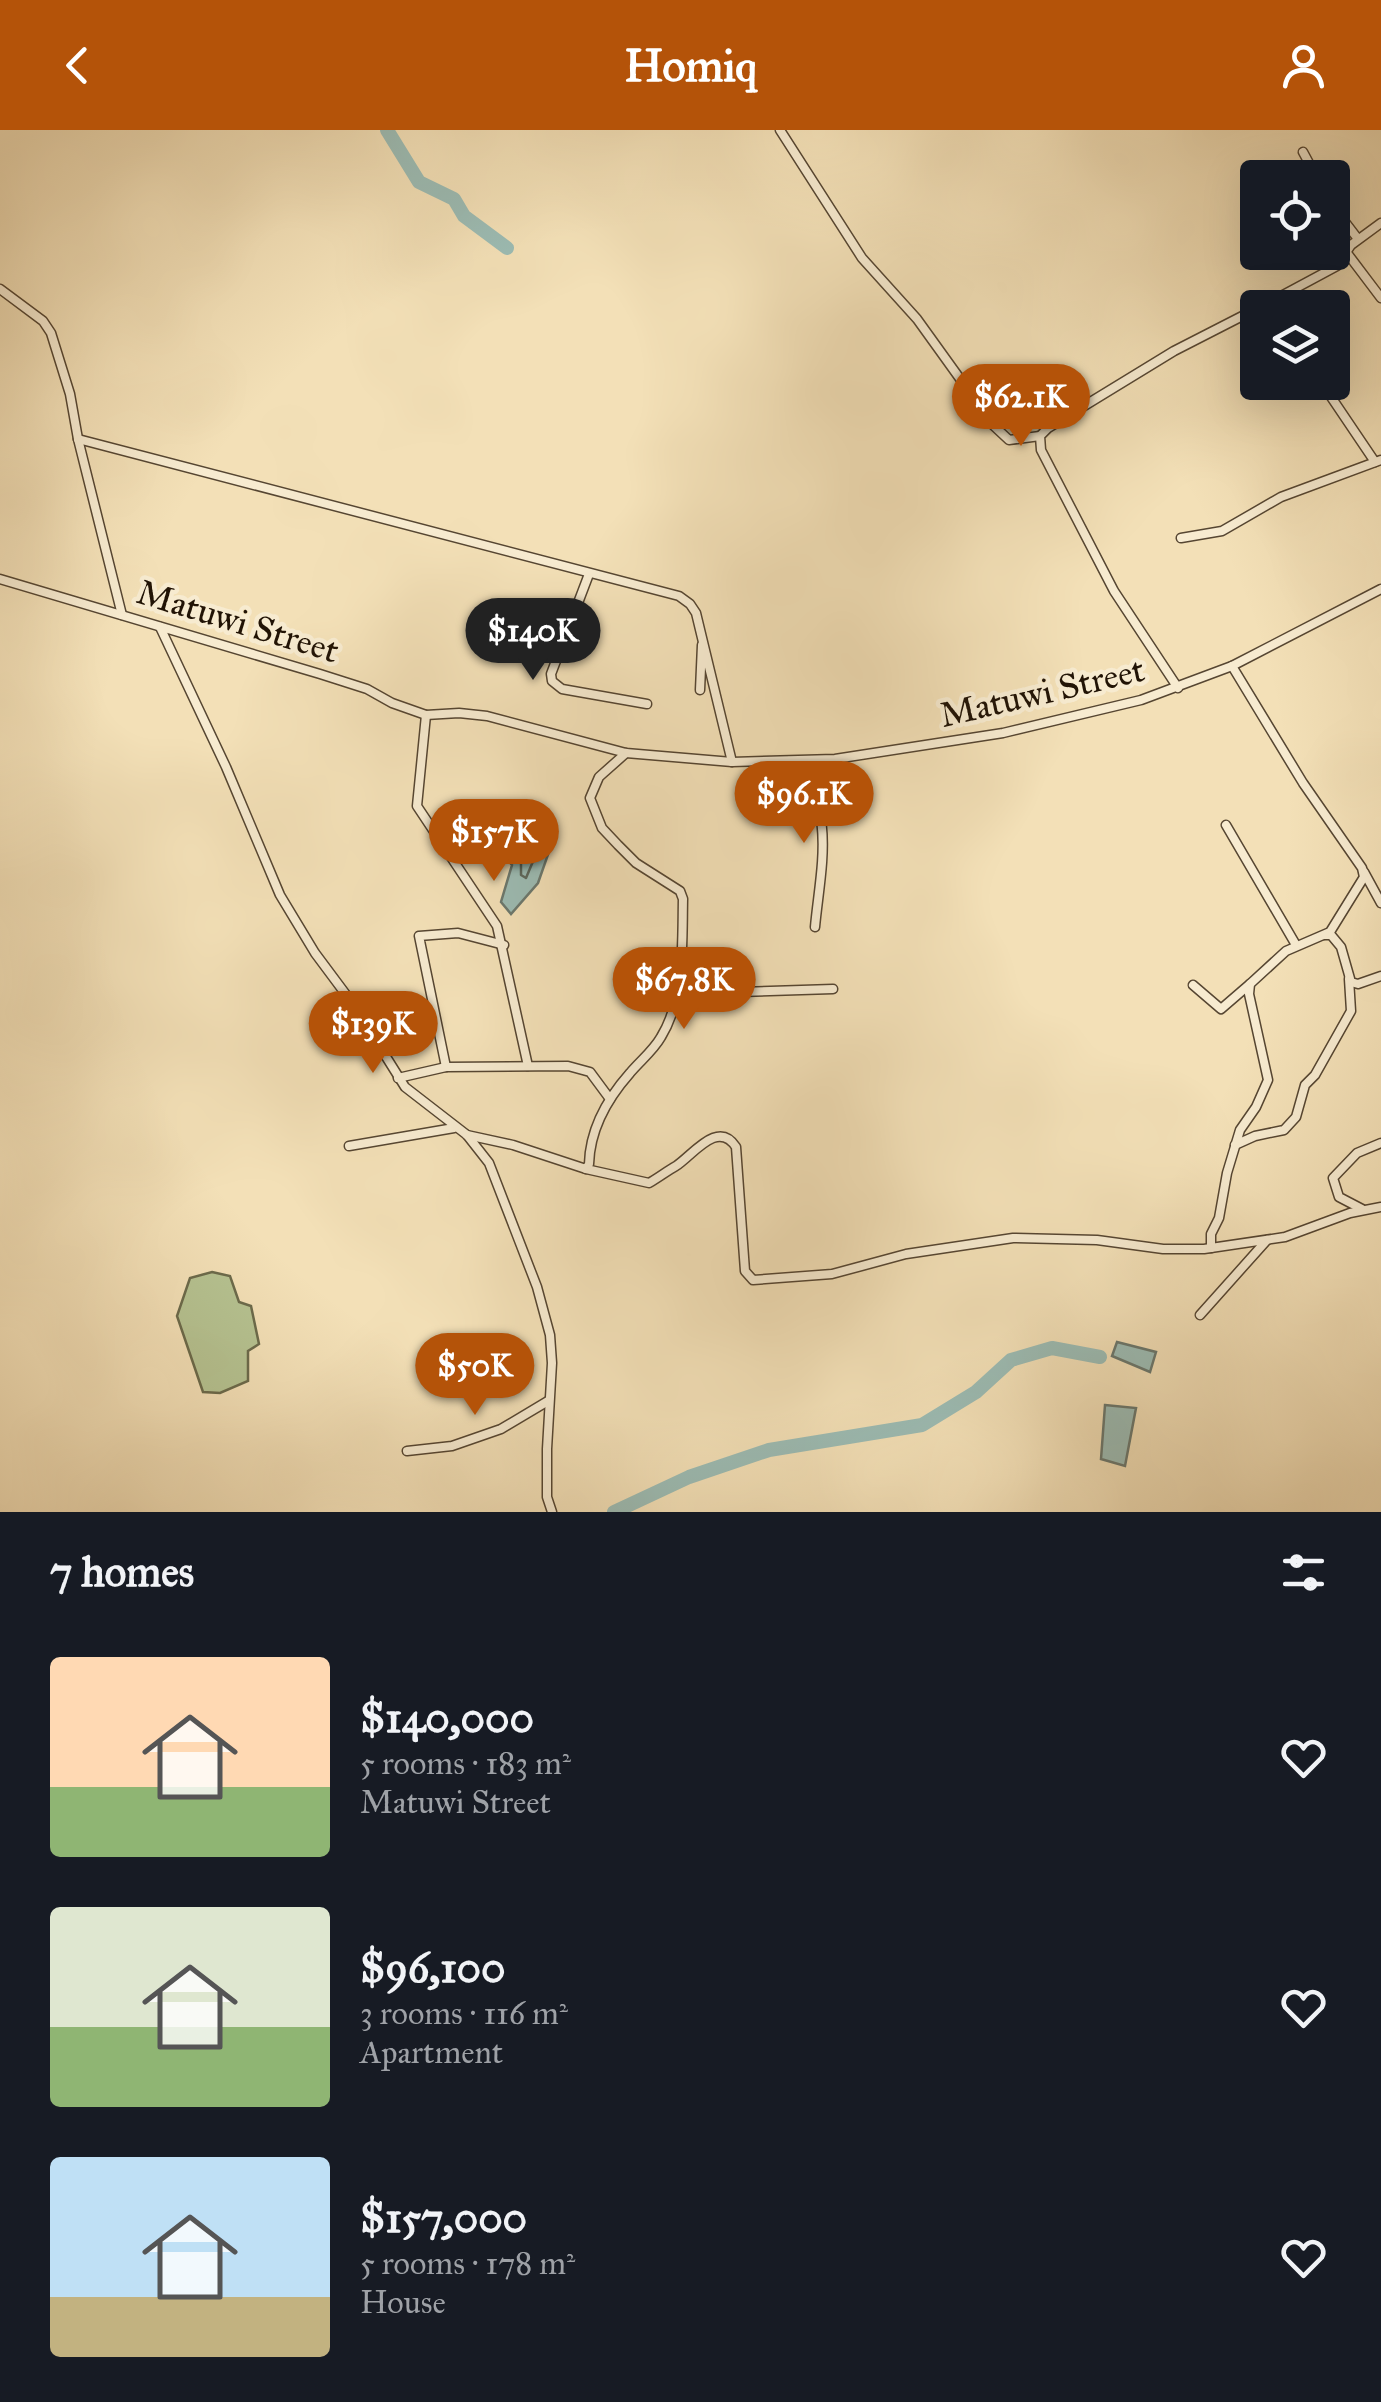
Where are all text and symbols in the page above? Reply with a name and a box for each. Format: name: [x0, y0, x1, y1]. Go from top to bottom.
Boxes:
icon: back: [50, 38, 105, 93]
text: Homiq: [624, 38, 757, 93]
icon: person: [1276, 38, 1331, 93]
map controls: [1240, 160, 1350, 400]
button: locate: [1240, 160, 1350, 270]
button: layers: [1240, 290, 1350, 400]
pin: $62.1K: [940, 364, 1102, 449]
text: $62.1K: [974, 377, 1068, 416]
street label: Matuwi Street: [132, 570, 344, 673]
pin: $140K: [463, 598, 603, 683]
text: $140K: [488, 611, 579, 650]
street label: Matuwi Street: [936, 648, 1149, 737]
pin: $96.1K: [723, 761, 885, 846]
text: $96.1K: [757, 774, 851, 813]
pin: $157K: [424, 799, 564, 884]
text: $157K: [451, 812, 537, 851]
pin: $67.8K: [603, 947, 765, 1032]
text: $67.8K: [635, 960, 733, 999]
pin: $139K: [303, 991, 443, 1076]
text: $139K: [331, 1004, 415, 1043]
pin: $50K: [416, 1333, 534, 1418]
text: $50K: [437, 1346, 513, 1385]
icon: filters: [1276, 1545, 1331, 1600]
text: 7 homes: [50, 1546, 194, 1598]
text: $140,000: [360, 1692, 534, 1744]
icon: home: [130, 1697, 250, 1817]
icon: heart: [1276, 1730, 1331, 1785]
text: 5 rooms · 183 m²: [360, 1744, 571, 1783]
text: Matuwi Street: [360, 1783, 551, 1822]
text: $96,100: [360, 1942, 505, 1994]
icon: home: [130, 1947, 250, 2067]
icon: heart: [1276, 1980, 1331, 2035]
text: 3 rooms · 116 m²: [360, 1994, 568, 2033]
text: Apartment: [360, 2033, 503, 2072]
text: $157,000: [360, 2192, 527, 2244]
icon: home: [130, 2197, 250, 2317]
icon: heart: [1276, 2230, 1331, 2285]
text: 5 rooms · 178 m²: [360, 2244, 575, 2283]
text: House: [360, 2283, 446, 2322]

